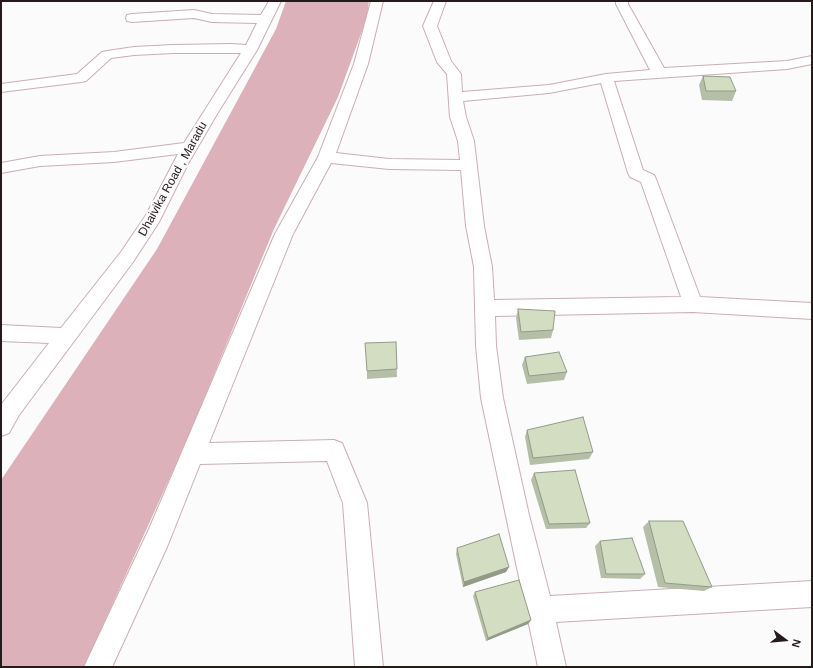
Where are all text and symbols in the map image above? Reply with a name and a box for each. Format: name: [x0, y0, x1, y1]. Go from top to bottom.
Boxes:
street label: Dhaivika Road , Maradu: [135, 119, 211, 239]
north arrow: [765, 620, 805, 660]
text: N: [790, 638, 803, 649]

